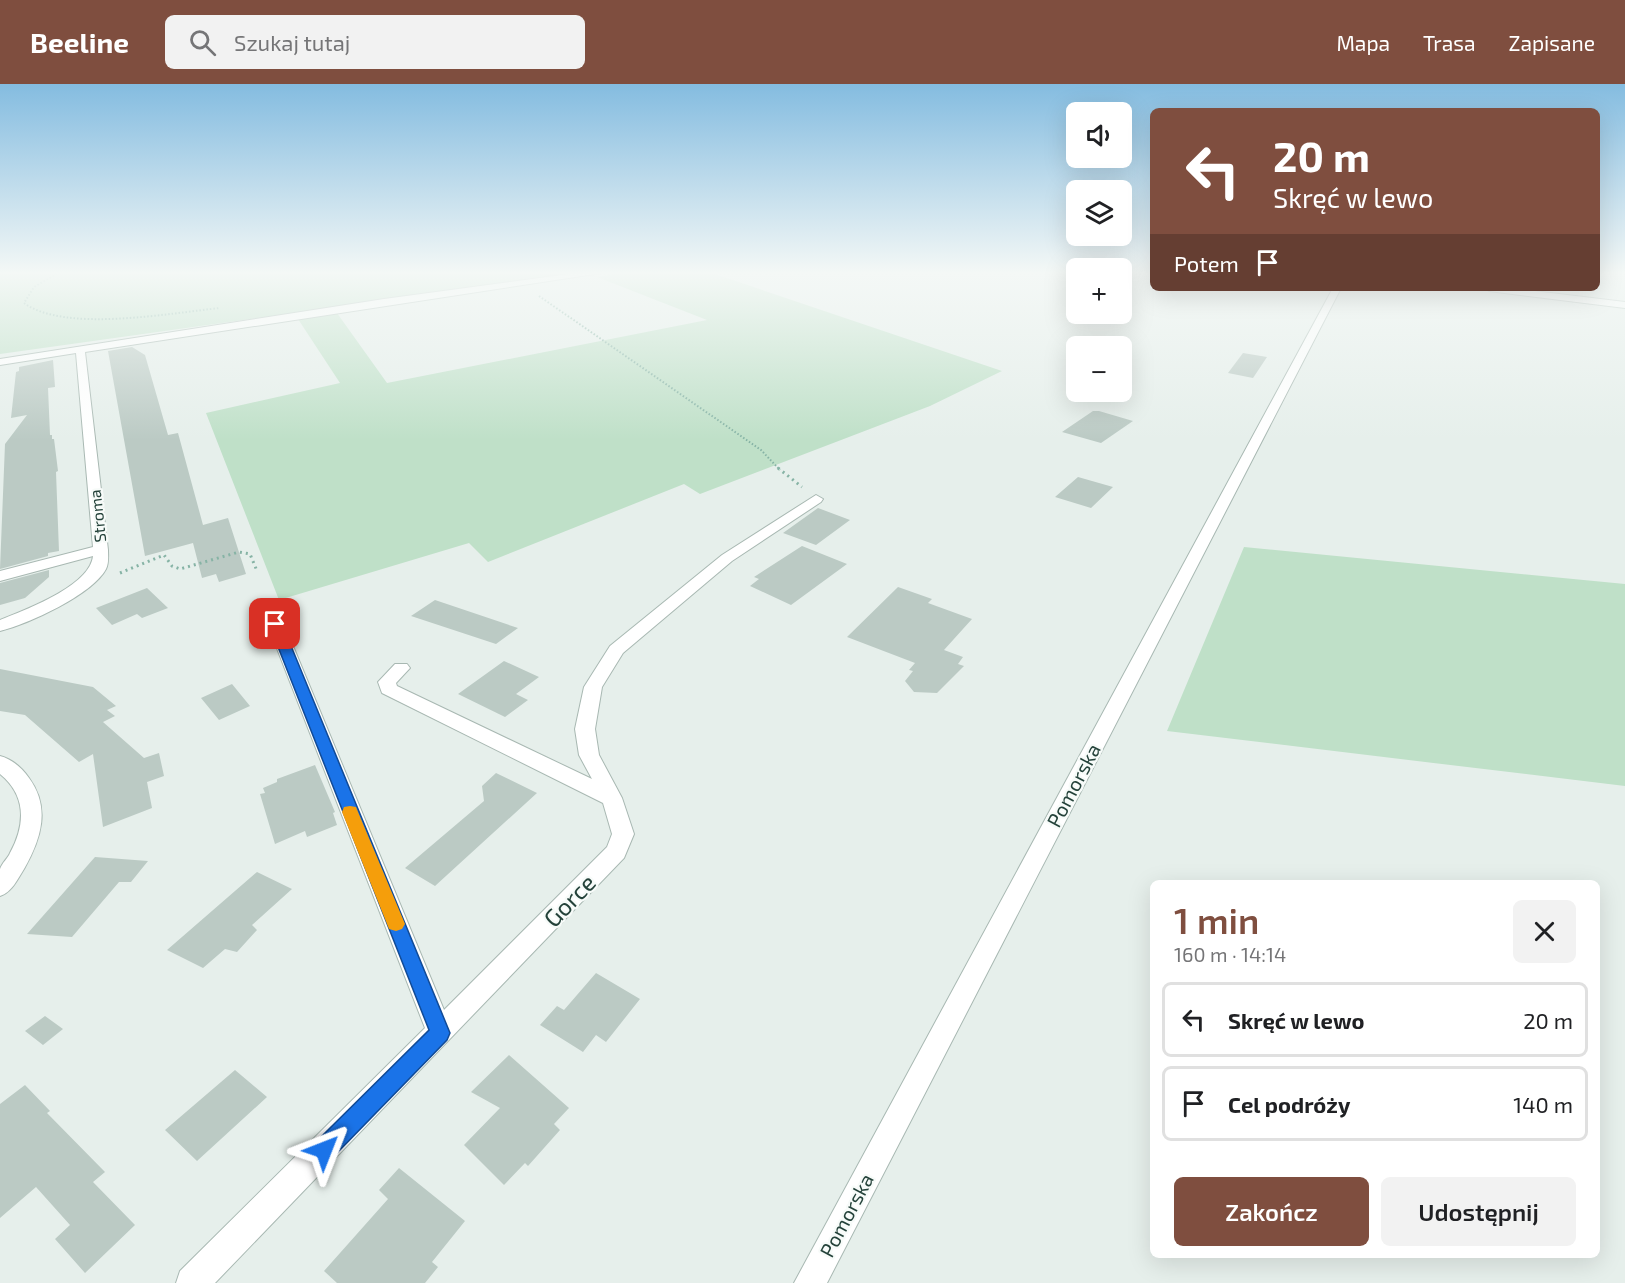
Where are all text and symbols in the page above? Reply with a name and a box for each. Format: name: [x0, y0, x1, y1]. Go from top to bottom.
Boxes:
search box: [165, 15, 585, 69]
text: Beeline: [30, 25, 129, 59]
icon: search: [186, 26, 219, 59]
text: Szukaj tutaj: [234, 29, 350, 55]
text: Mapa: [1336, 30, 1390, 55]
text: Trasa: [1423, 30, 1476, 55]
text: Zapisane: [1509, 30, 1595, 55]
map controls: [1066, 102, 1132, 402]
button: sound: [1066, 102, 1132, 168]
text: 20 m: [1273, 130, 1370, 180]
icon: left: [1174, 132, 1252, 210]
button: layers: [1066, 180, 1132, 246]
text: Skręć w lewo: [1273, 181, 1433, 213]
icon: arrive: [1251, 246, 1284, 279]
text: Potem: [1174, 250, 1239, 276]
button: +: [1066, 258, 1132, 324]
button: −: [1066, 336, 1132, 402]
street label: Stroma: [85, 489, 109, 543]
pin: [249, 598, 300, 649]
icon: arrive: [258, 607, 291, 640]
street label: Pomorska: [1041, 739, 1105, 831]
street label: Gorce: [537, 867, 601, 933]
text: 1 min: [1174, 898, 1259, 941]
button: close: [1513, 900, 1576, 963]
text: 160 m · 14:14: [1174, 942, 1286, 966]
icon: left: [1177, 1003, 1210, 1036]
text: Skręć w lewo: [1228, 1007, 1365, 1033]
text: 20 m: [1523, 1007, 1573, 1033]
icon: arrive: [1177, 1087, 1210, 1120]
text: Cel podróży: [1228, 1091, 1350, 1117]
text: 140 m: [1513, 1091, 1573, 1117]
position arrow: [292, 1118, 356, 1182]
street label: Pomorska: [814, 1169, 878, 1261]
button: Zakończ: [1174, 1177, 1369, 1246]
button: Udostępnij: [1381, 1177, 1576, 1246]

